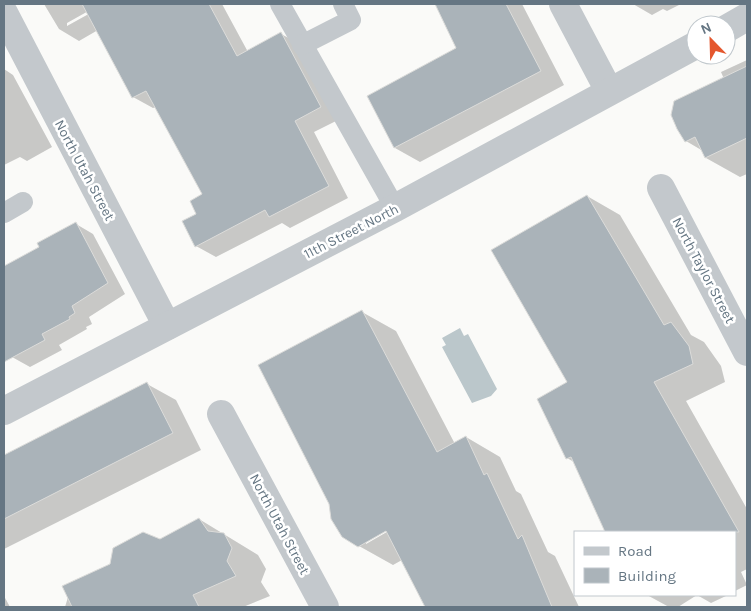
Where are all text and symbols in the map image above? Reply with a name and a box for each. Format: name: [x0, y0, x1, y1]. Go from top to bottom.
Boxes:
north arrow: [686, 15, 736, 65]
text: N: [698, 19, 714, 38]
street label: North Utah Street: [51, 117, 118, 224]
street label: 11th Street North: [301, 200, 401, 263]
street label: North Taylor Street: [668, 214, 739, 326]
street label: North Utah Street: [246, 471, 313, 578]
legend: [574, 531, 736, 596]
text: Road: [618, 542, 653, 560]
text: Building: [618, 567, 676, 585]

